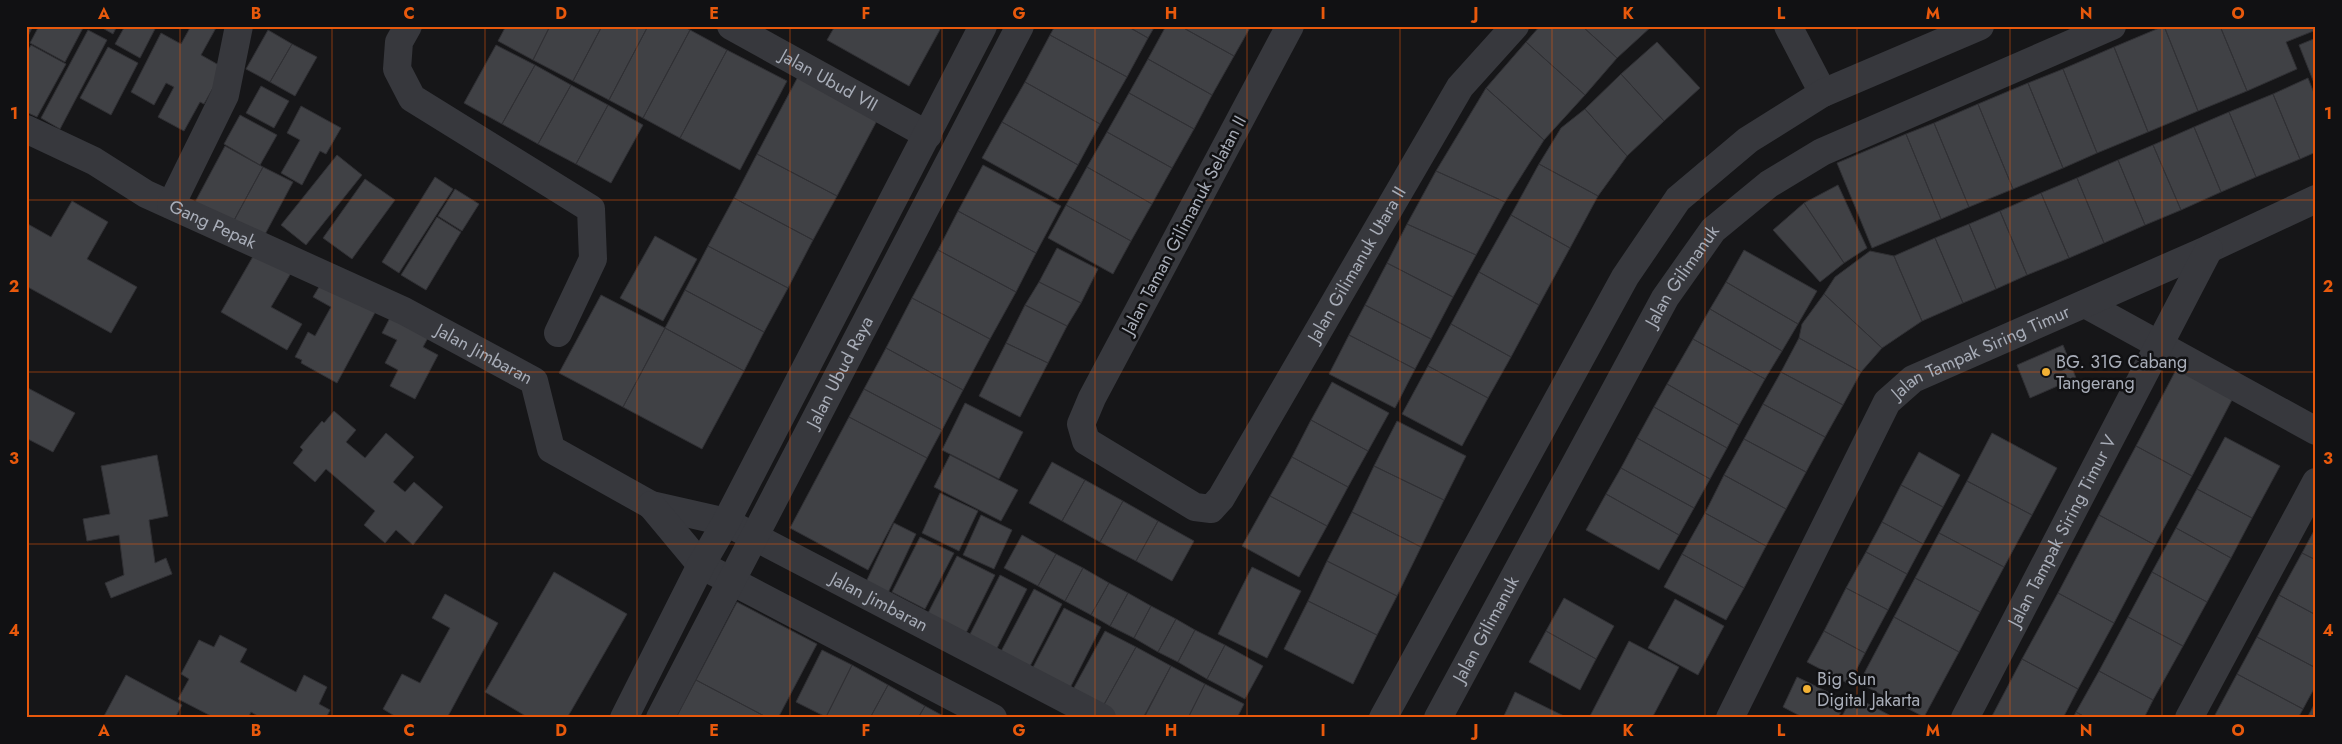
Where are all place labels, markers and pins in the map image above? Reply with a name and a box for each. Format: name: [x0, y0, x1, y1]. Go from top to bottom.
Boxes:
place label: BG. 31G Cabang Tangerang: [2056, 349, 2187, 396]
marker: BG. 31G Cabang Tangerang: [2040, 366, 2052, 378]
place label: Big Sun Digital Jakarta: [1817, 666, 1920, 713]
marker: Big Sun Digital Jakarta: [1801, 683, 1813, 695]

